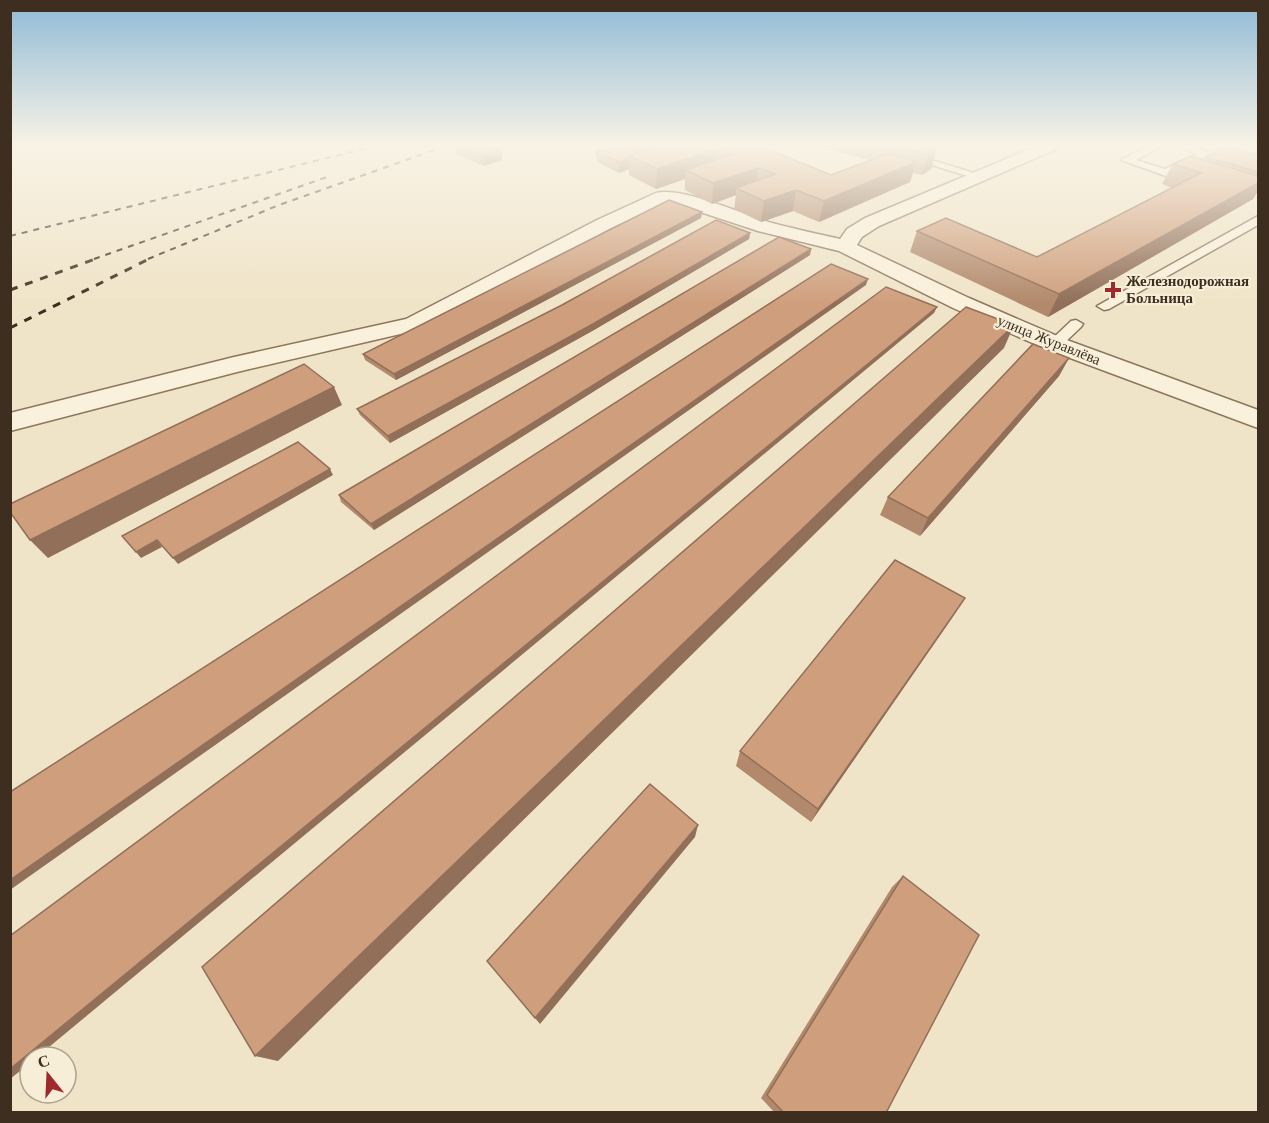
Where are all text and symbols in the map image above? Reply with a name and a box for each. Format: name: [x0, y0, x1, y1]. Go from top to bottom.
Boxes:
place label: Железнодорожная Больница: [1126, 273, 1249, 306]
marker: Железнодорожная Больница: [1104, 281, 1122, 299]
street label: улица Журавлёва: [995, 312, 1103, 368]
north arrow: [18, 1045, 78, 1105]
text: С: [35, 1051, 52, 1071]

